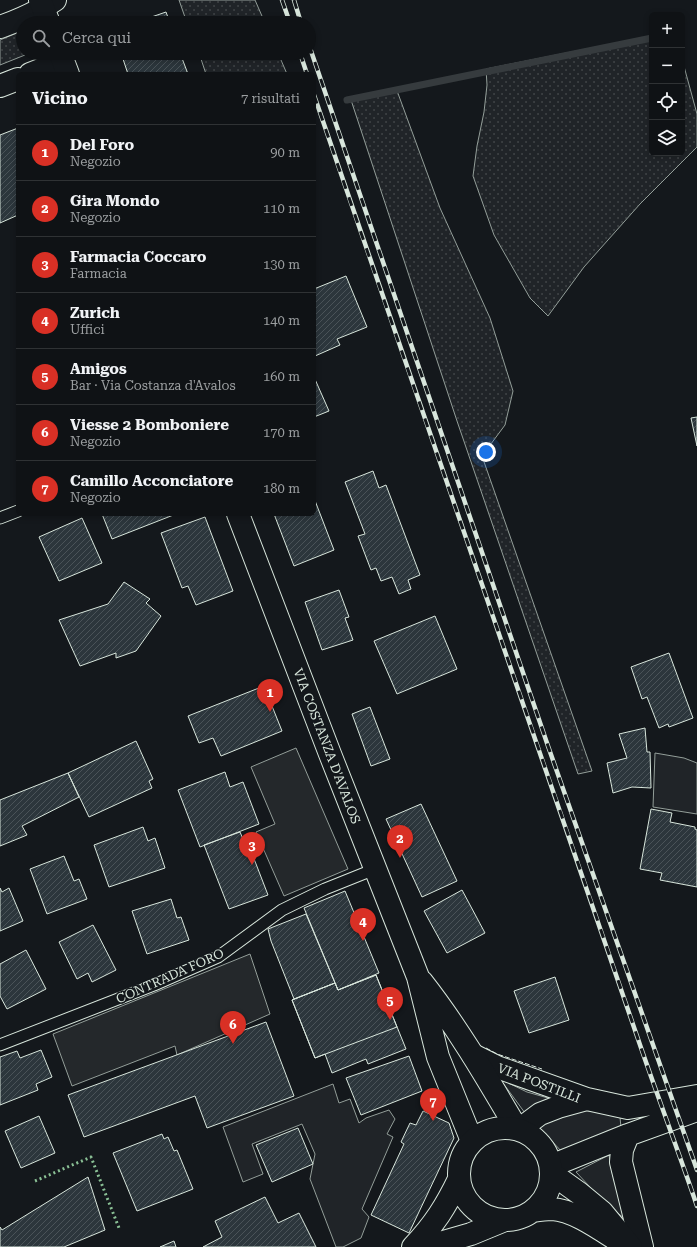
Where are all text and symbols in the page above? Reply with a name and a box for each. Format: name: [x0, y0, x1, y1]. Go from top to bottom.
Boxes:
map controls: [649, 12, 685, 156]
button: +: [649, 12, 685, 48]
search box: [16, 16, 316, 60]
icon: search: [30, 27, 52, 49]
text: Cerca qui: [62, 29, 131, 47]
button: −: [649, 48, 685, 84]
button: locate: [649, 84, 685, 120]
text: Vicino: [32, 88, 88, 108]
text: 7 risultati: [241, 91, 300, 106]
button: layers: [649, 120, 685, 156]
text: Del Foro: [70, 136, 134, 154]
text: 1: [41, 145, 49, 160]
text: 90 m: [270, 145, 300, 160]
text: Negozio: [70, 154, 121, 169]
text: Gira Mondo: [70, 192, 160, 210]
text: 2: [41, 201, 49, 216]
text: 110 m: [263, 201, 300, 216]
text: Negozio: [70, 210, 121, 225]
text: Farmacia Coccaro: [70, 248, 206, 266]
text: 3: [41, 257, 49, 272]
text: 130 m: [263, 257, 300, 272]
text: Farmacia: [70, 266, 127, 281]
text: Zurich: [70, 304, 120, 322]
text: 4: [41, 313, 49, 328]
text: 140 m: [263, 313, 300, 328]
text: Uffici: [70, 322, 105, 337]
text: Amigos: [70, 360, 127, 378]
text: 5: [41, 369, 49, 384]
text: 160 m: [263, 369, 300, 384]
text: Bar · Via Costanza d'Avalos: [70, 378, 236, 393]
text: Viesse 2 Bomboniere: [70, 416, 229, 434]
text: 6: [41, 425, 49, 440]
text: 170 m: [263, 425, 300, 440]
text: Negozio: [70, 434, 121, 449]
your location: [476, 442, 496, 462]
text: Camillo Acconciatore: [70, 472, 233, 490]
text: 7: [41, 481, 49, 496]
text: 180 m: [263, 481, 300, 496]
text: Negozio: [70, 490, 121, 505]
street label: VIA COSTANZA D'AVALOS: [290, 666, 364, 826]
pin: 1: [257, 679, 283, 712]
pin: 2: [387, 825, 413, 858]
pin: 3: [239, 832, 265, 865]
pin: 4: [350, 908, 376, 941]
street label: CONTRADA FORO: [114, 945, 226, 1007]
pin: 5: [377, 987, 403, 1020]
pin: 6: [220, 1011, 246, 1044]
street label: VIA POSTILLI: [495, 1060, 583, 1106]
pin: 7: [420, 1088, 446, 1121]

